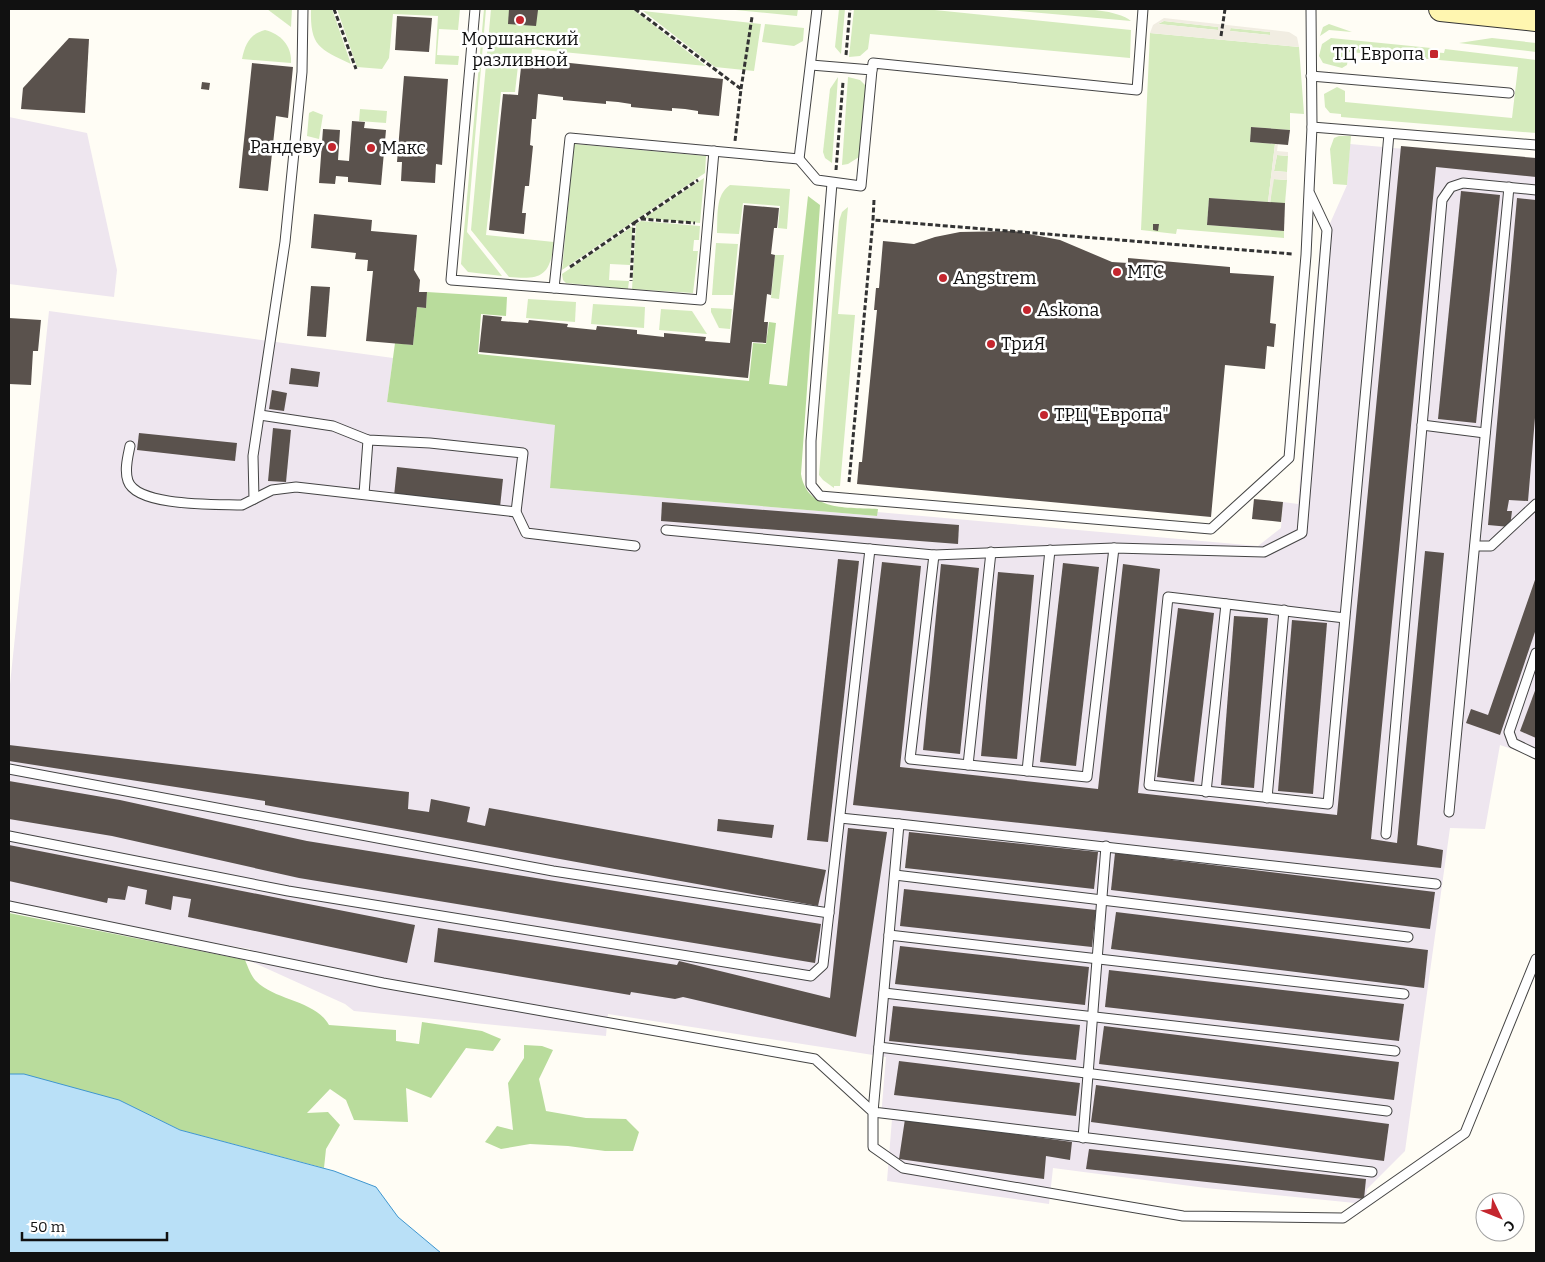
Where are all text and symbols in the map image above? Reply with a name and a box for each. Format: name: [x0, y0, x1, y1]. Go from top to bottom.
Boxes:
marker: Моршанский разливной: [514, 14, 526, 26]
place label: Моршанский разливной: [461, 28, 579, 71]
place label: ТЦ Европа: [1332, 43, 1424, 65]
marker: ТЦ Европа: [1428, 48, 1440, 60]
place label: Рандеву: [250, 136, 322, 158]
place label: Макс: [381, 137, 426, 159]
marker: Рандеву: [326, 141, 338, 153]
marker: Макс: [365, 142, 377, 154]
place label: МТС: [1127, 261, 1164, 283]
marker: МТС: [1111, 266, 1123, 278]
place label: Angstrem: [953, 267, 1036, 289]
marker: Angstrem: [937, 272, 949, 284]
place label: Askona: [1037, 299, 1099, 321]
marker: Askona: [1021, 304, 1033, 316]
place label: ТриЯ: [1001, 333, 1046, 355]
marker: ТриЯ: [985, 338, 997, 350]
place label: ТРЦ "Европа": [1054, 404, 1169, 426]
marker: ТРЦ "Европа": [1038, 409, 1050, 421]
north arrow: [1475, 1192, 1525, 1242]
scale bar: [22, 1210, 168, 1242]
text: С: [1500, 1216, 1518, 1235]
text: 50 m: [30, 1218, 66, 1236]

